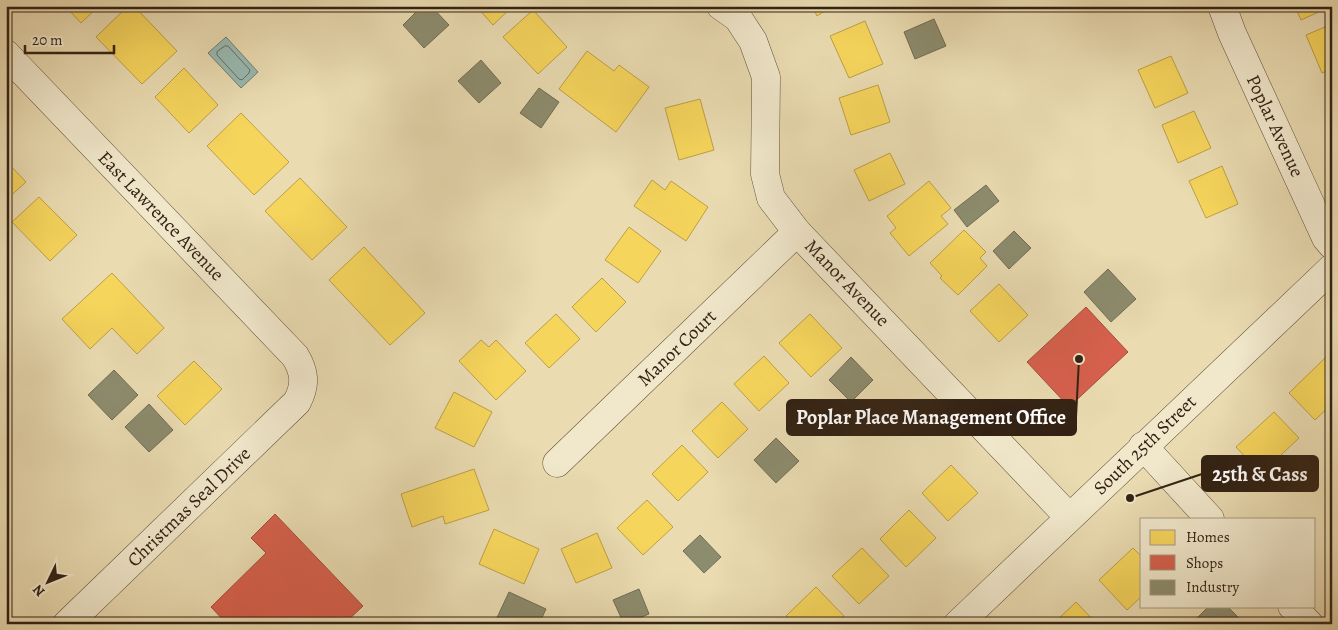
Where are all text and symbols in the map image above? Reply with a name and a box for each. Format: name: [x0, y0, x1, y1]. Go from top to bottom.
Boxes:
scale bar: [25, 22, 114, 54]
text: 20 m: [32, 30, 63, 50]
street label: Poplar Avenue: [1240, 71, 1310, 181]
street label: East Lawrence Avenue: [92, 145, 230, 287]
street label: Manor Avenue: [799, 234, 895, 332]
street label: Manor Court: [632, 304, 722, 392]
street label: South 25th Street: [1088, 389, 1202, 501]
callout: Poplar Place Management Office: [787, 400, 1076, 435]
text: Poplar Place Management Office: [796, 404, 1066, 431]
street label: Christmas Seal Drive: [121, 441, 257, 573]
callout: 25th & Cass: [1202, 456, 1318, 491]
text: 25th & Cass: [1212, 461, 1308, 488]
legend: [1140, 518, 1316, 608]
text: Homes: [1186, 527, 1230, 547]
text: Shops: [1186, 553, 1223, 573]
north arrow: [22, 558, 72, 608]
text: Industry: [1186, 577, 1240, 597]
text: N: [28, 580, 49, 601]

